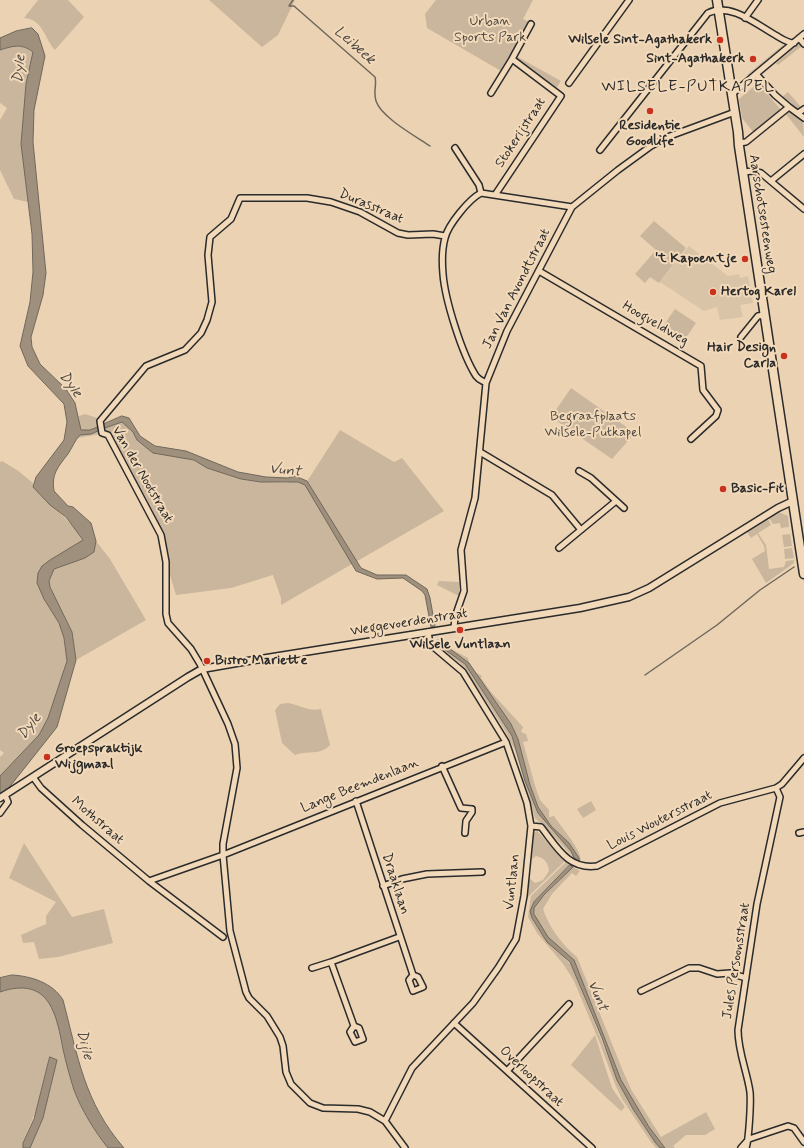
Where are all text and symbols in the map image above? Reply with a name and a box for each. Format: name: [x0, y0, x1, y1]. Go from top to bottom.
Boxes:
park label: Urban Sports Park: [454, 14, 526, 46]
water label: Leibeek: [330, 23, 378, 69]
place label: Wilsele Sint-Agathakerk: [568, 32, 712, 48]
marker: Wilsele Sint-Agathakerk: [715, 35, 725, 45]
place label: Sint-Agathakerk: [646, 51, 745, 67]
water label: Dyle: [10, 54, 30, 84]
marker: Sint-Agathakerk: [748, 54, 758, 64]
district label: WILSELE-PUTKAPEL: [602, 78, 774, 98]
street label: Stokerijstraat: [492, 95, 550, 171]
marker: Residentie Goodlife: [645, 106, 655, 116]
place label: Residentie Goodlife: [619, 118, 681, 150]
street label: Aarschotsesteenweg: [744, 153, 780, 275]
street label: Durasstraat: [336, 186, 406, 228]
street label: Jan Van Avondtstraat: [479, 226, 555, 352]
place label: 't Kapoentje: [655, 251, 737, 267]
marker: 't Kapoentje: [740, 254, 750, 264]
place label: Hertog Karel: [721, 284, 796, 300]
marker: Hertog Karel: [708, 287, 718, 297]
street label: Hoogveldweg: [619, 298, 691, 350]
place label: Hair Design Carla: [707, 340, 776, 372]
marker: Hair Design Carla: [779, 351, 789, 361]
water label: Dyle: [54, 368, 86, 402]
park label: Begraafplaats Wilsele-Putkapel: [545, 409, 641, 442]
street label: Van der Nootstraat: [107, 424, 177, 526]
water label: Vunt: [268, 460, 302, 482]
place label: Basic-Fit: [731, 481, 784, 497]
marker: Basic-Fit: [718, 484, 728, 494]
street label: Weggevoerdenstraat: [349, 605, 469, 641]
marker: Wilsele Vuntlaan: [455, 625, 465, 635]
place label: Wilsele Vuntlaan: [409, 637, 511, 653]
place label: Bistro Mariette: [215, 653, 307, 669]
marker: Bistro Mariette: [202, 656, 212, 666]
water label: Dyle: [14, 710, 46, 744]
place label: Groepspraktijk Wijgmaal: [55, 741, 142, 774]
marker: Groepspraktijk Wijgmaal: [42, 752, 52, 762]
street label: Lange Beemdenlaan: [299, 755, 421, 817]
street label: Louis Woutersstraat: [605, 787, 715, 855]
street label: Mothstraat: [67, 794, 127, 848]
street label: Draaklaan: [377, 851, 413, 917]
street label: Vuntlaan: [502, 853, 524, 911]
street label: Jules Persoonsstraat: [720, 902, 754, 1020]
water label: Vunt: [583, 978, 611, 1014]
water label: Dijle: [72, 1028, 96, 1062]
street label: Overloopstraat: [495, 1043, 567, 1111]

